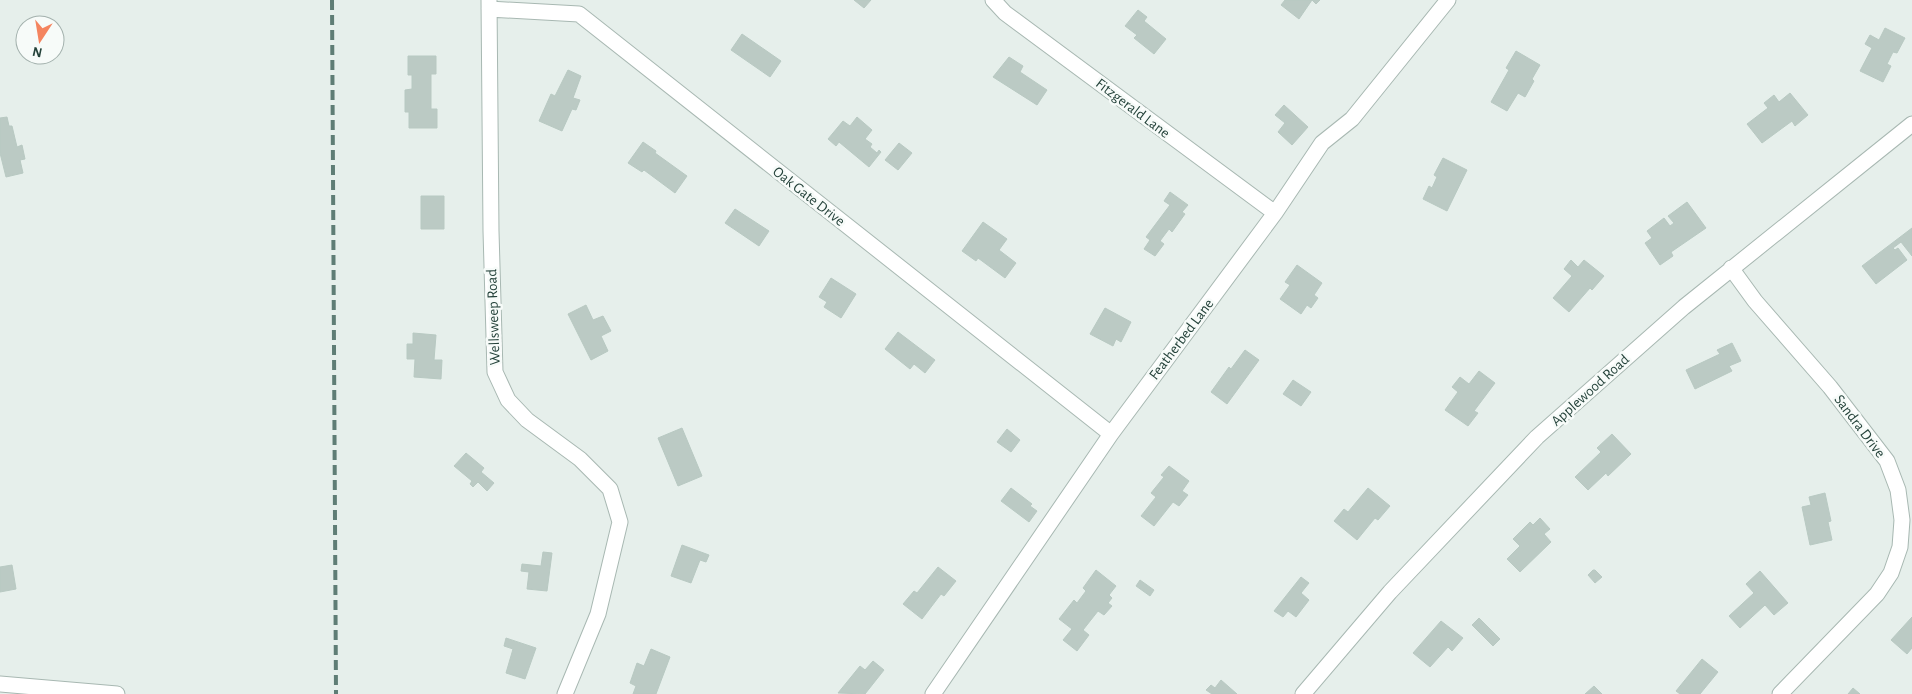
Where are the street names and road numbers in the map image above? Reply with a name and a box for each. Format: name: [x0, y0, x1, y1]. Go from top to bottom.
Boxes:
street label: Fitzgerald Lane: [1093, 76, 1173, 141]
street label: Oak Gate Drive: [770, 164, 848, 229]
street label: Wellsweep Road: [484, 268, 503, 365]
street label: Featherbed Lane: [1146, 296, 1217, 382]
street label: Applewood Road: [1549, 352, 1632, 429]
street label: Sandra Drive: [1831, 392, 1888, 461]

